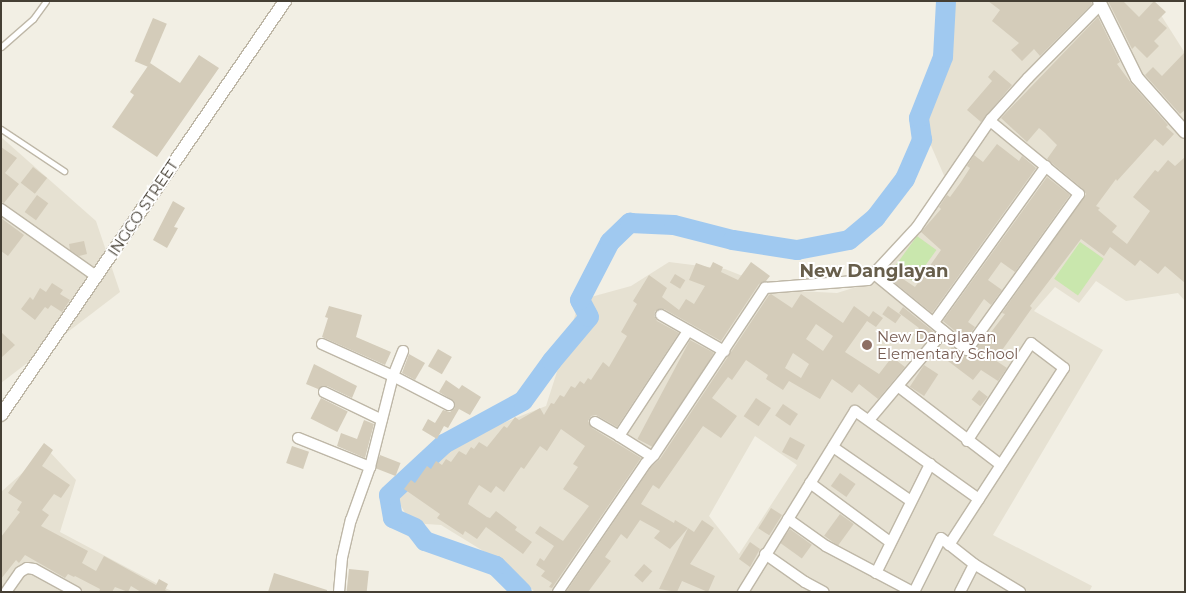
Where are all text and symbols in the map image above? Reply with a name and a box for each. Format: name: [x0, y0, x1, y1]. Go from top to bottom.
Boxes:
street label: INGCO STREET: [104, 156, 182, 260]
district label: New Danglayan: [799, 260, 949, 282]
place label: New Danglayan Elementary School: [877, 327, 1018, 362]
marker: New Danglayan Elementary School: [861, 339, 873, 351]

